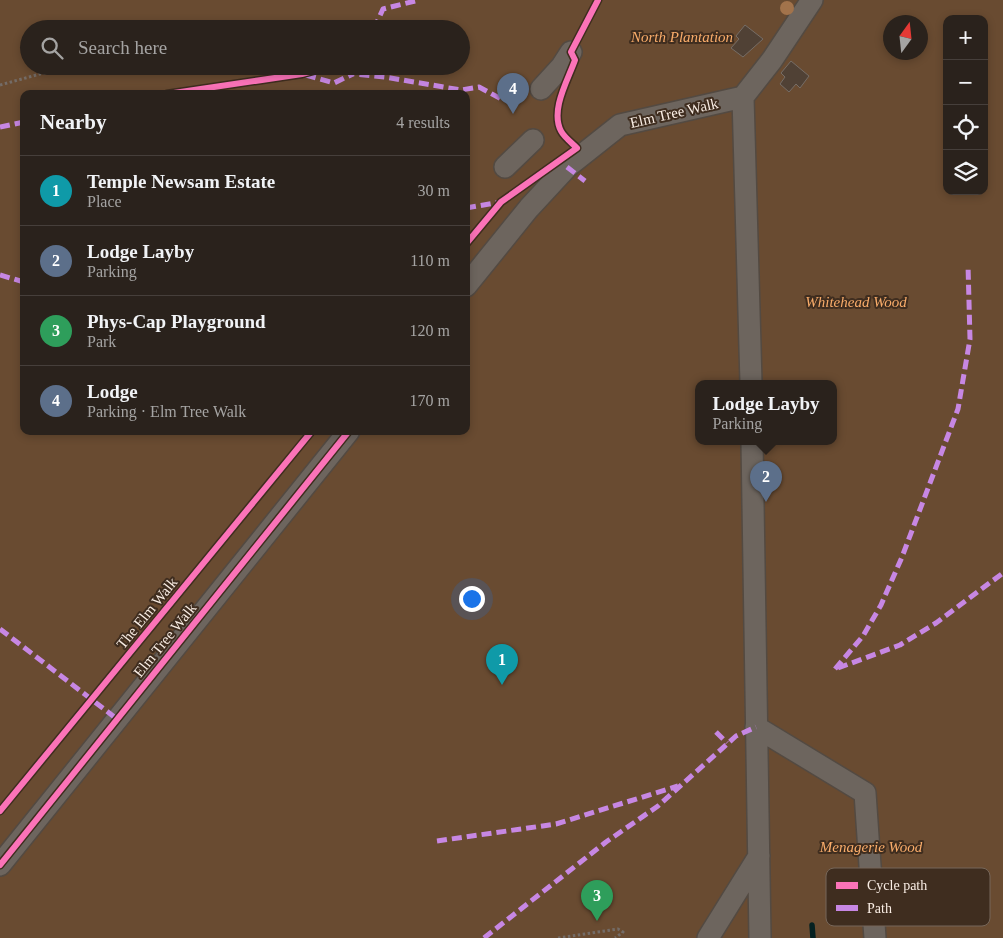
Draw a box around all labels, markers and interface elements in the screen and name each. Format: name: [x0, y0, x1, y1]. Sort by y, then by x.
north arrow: [883, 15, 928, 60]
map controls: [943, 15, 988, 195]
button: +: [943, 15, 988, 60]
search box: [20, 20, 470, 75]
park label: North Plantation: [630, 29, 733, 45]
icon: search: [38, 34, 66, 62]
text: Search here: [78, 37, 167, 58]
button: −: [943, 60, 988, 105]
pin: 4: [497, 73, 529, 114]
street label: Elm Tree Walk: [628, 95, 720, 131]
button: locate: [943, 105, 988, 150]
text: Nearby: [40, 110, 107, 134]
text: 4 results: [396, 114, 450, 131]
button: layers: [943, 150, 988, 195]
text: Temple Newsam Estate: [87, 171, 275, 192]
text: 1: [52, 182, 60, 199]
text: 30 m: [418, 182, 450, 199]
text: Place: [87, 193, 122, 210]
text: Lodge Layby: [87, 241, 194, 262]
text: 2: [52, 252, 60, 269]
text: 110 m: [410, 252, 450, 269]
text: Parking: [87, 263, 137, 280]
park label: Whitehead Wood: [805, 294, 907, 310]
text: Phys-Cap Playground: [87, 311, 266, 332]
text: 3: [52, 322, 60, 339]
text: 120 m: [410, 322, 450, 339]
text: Park: [87, 333, 116, 350]
popup: [695, 380, 837, 445]
text: Lodge: [87, 381, 138, 402]
text: 4: [52, 392, 60, 409]
text: 170 m: [410, 392, 450, 409]
text: Lodge Layby: [712, 393, 820, 414]
text: Parking · Elm Tree Walk: [87, 403, 246, 420]
text: Parking: [712, 415, 762, 432]
pin: 2: [750, 461, 782, 502]
street label: The Elm Walk: [113, 574, 181, 652]
your location: [459, 586, 485, 612]
street label: Elm Tree Walk: [130, 600, 200, 680]
pin: 1: [486, 644, 518, 685]
park label: Menagerie Wood: [819, 839, 923, 855]
legend: [826, 868, 990, 926]
text: Cycle path: [867, 878, 927, 893]
pin: 3: [581, 880, 613, 921]
text: Path: [867, 901, 892, 916]

